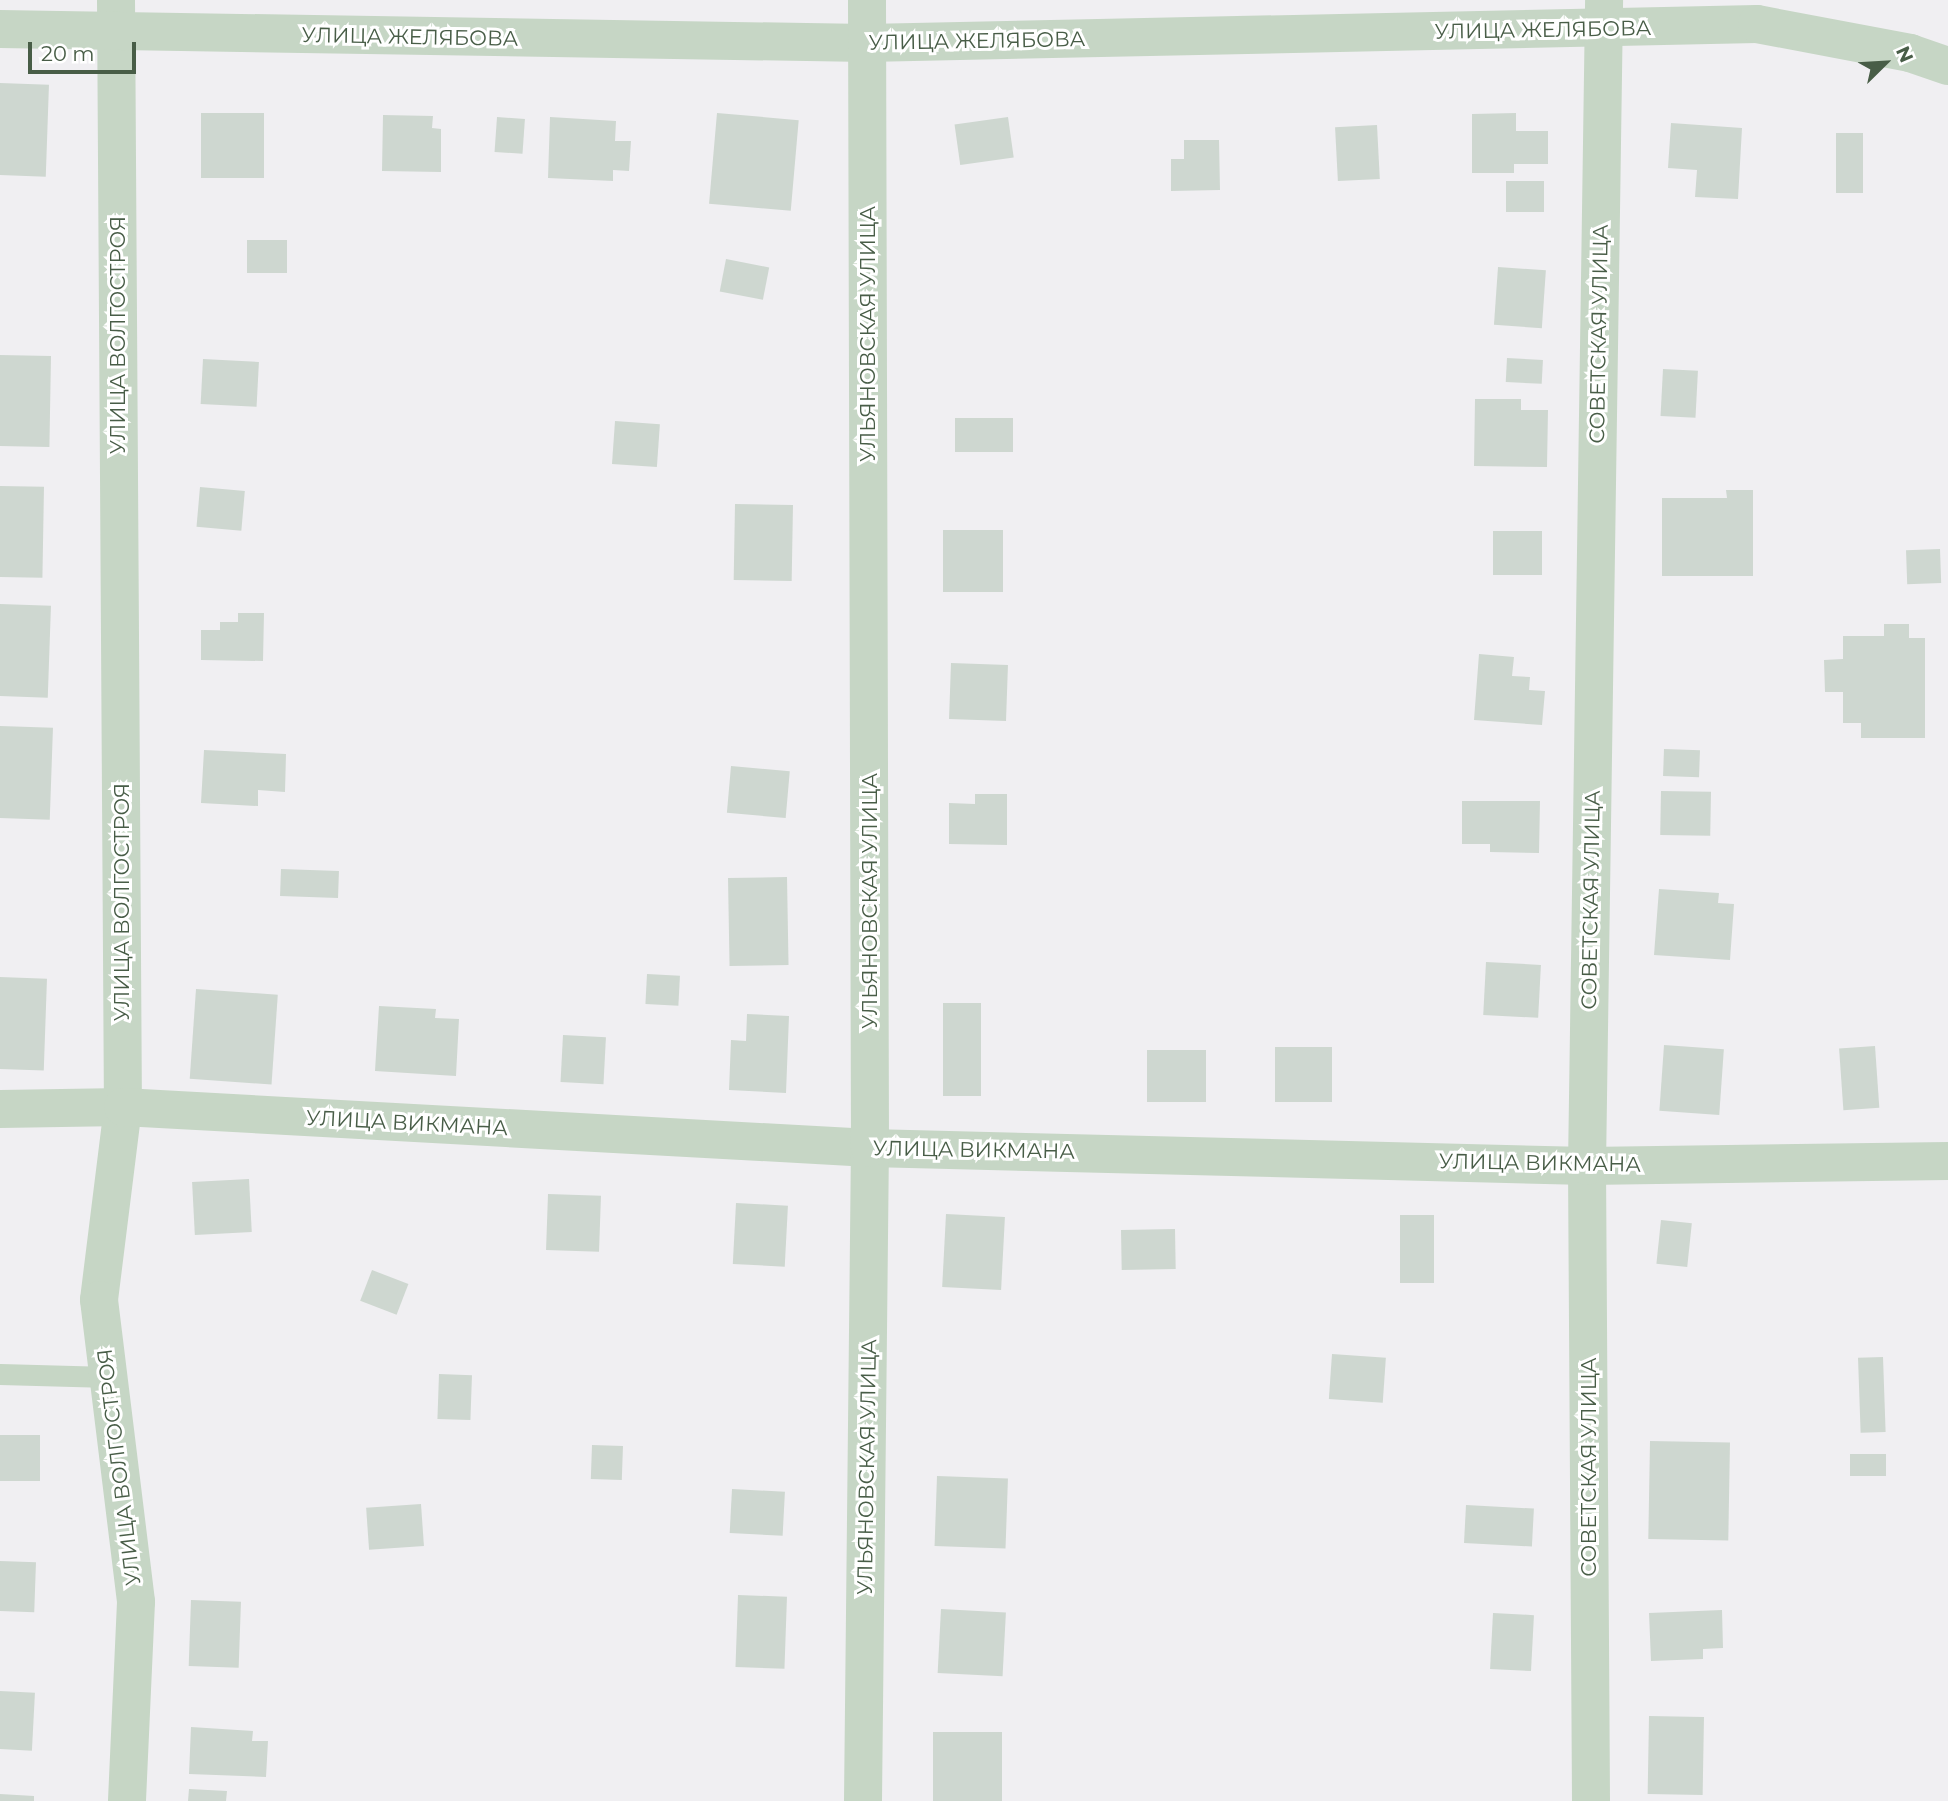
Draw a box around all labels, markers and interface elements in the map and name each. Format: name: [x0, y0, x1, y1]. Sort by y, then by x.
street label: УЛИЦА ЖЕЛЯБОВА: [1435, 16, 1651, 44]
street label: УЛИЦА ЖЕЛЯБОВА: [302, 23, 518, 51]
street label: УЛИЦА ЖЕЛЯБОВА: [869, 27, 1085, 55]
scale bar: [32, 28, 140, 72]
north arrow: [1850, 28, 1920, 98]
text: 20 m: [41, 41, 95, 66]
text: N: [1891, 43, 1918, 66]
street label: УЛЬЯНОВСКАЯ УЛИЦА: [855, 206, 881, 462]
street label: УЛИЦА ВОЛГОСТРОЯ: [105, 216, 131, 454]
street label: СОВЕТСКАЯ УЛИЦА: [1584, 224, 1614, 444]
street label: УЛЬЯНОВСКАЯ УЛИЦА: [857, 773, 883, 1029]
street label: УЛИЦА ВОЛГОСТРОЯ: [109, 783, 135, 1021]
street label: СОВЕТСКАЯ УЛИЦА: [1576, 790, 1606, 1010]
street label: УЛИЦА ВИКМАНА: [305, 1105, 509, 1141]
street label: УЛИЦА ВИКМАНА: [873, 1136, 1075, 1164]
street label: УЛИЦА ВИКМАНА: [1439, 1149, 1641, 1177]
street label: УЛЬЯНОВСКАЯ УЛИЦА: [852, 1339, 882, 1595]
street label: УЛИЦА ВОЛГОСТРОЯ: [92, 1347, 146, 1587]
street label: СОВЕТСКАЯ УЛИЦА: [1576, 1357, 1602, 1577]

